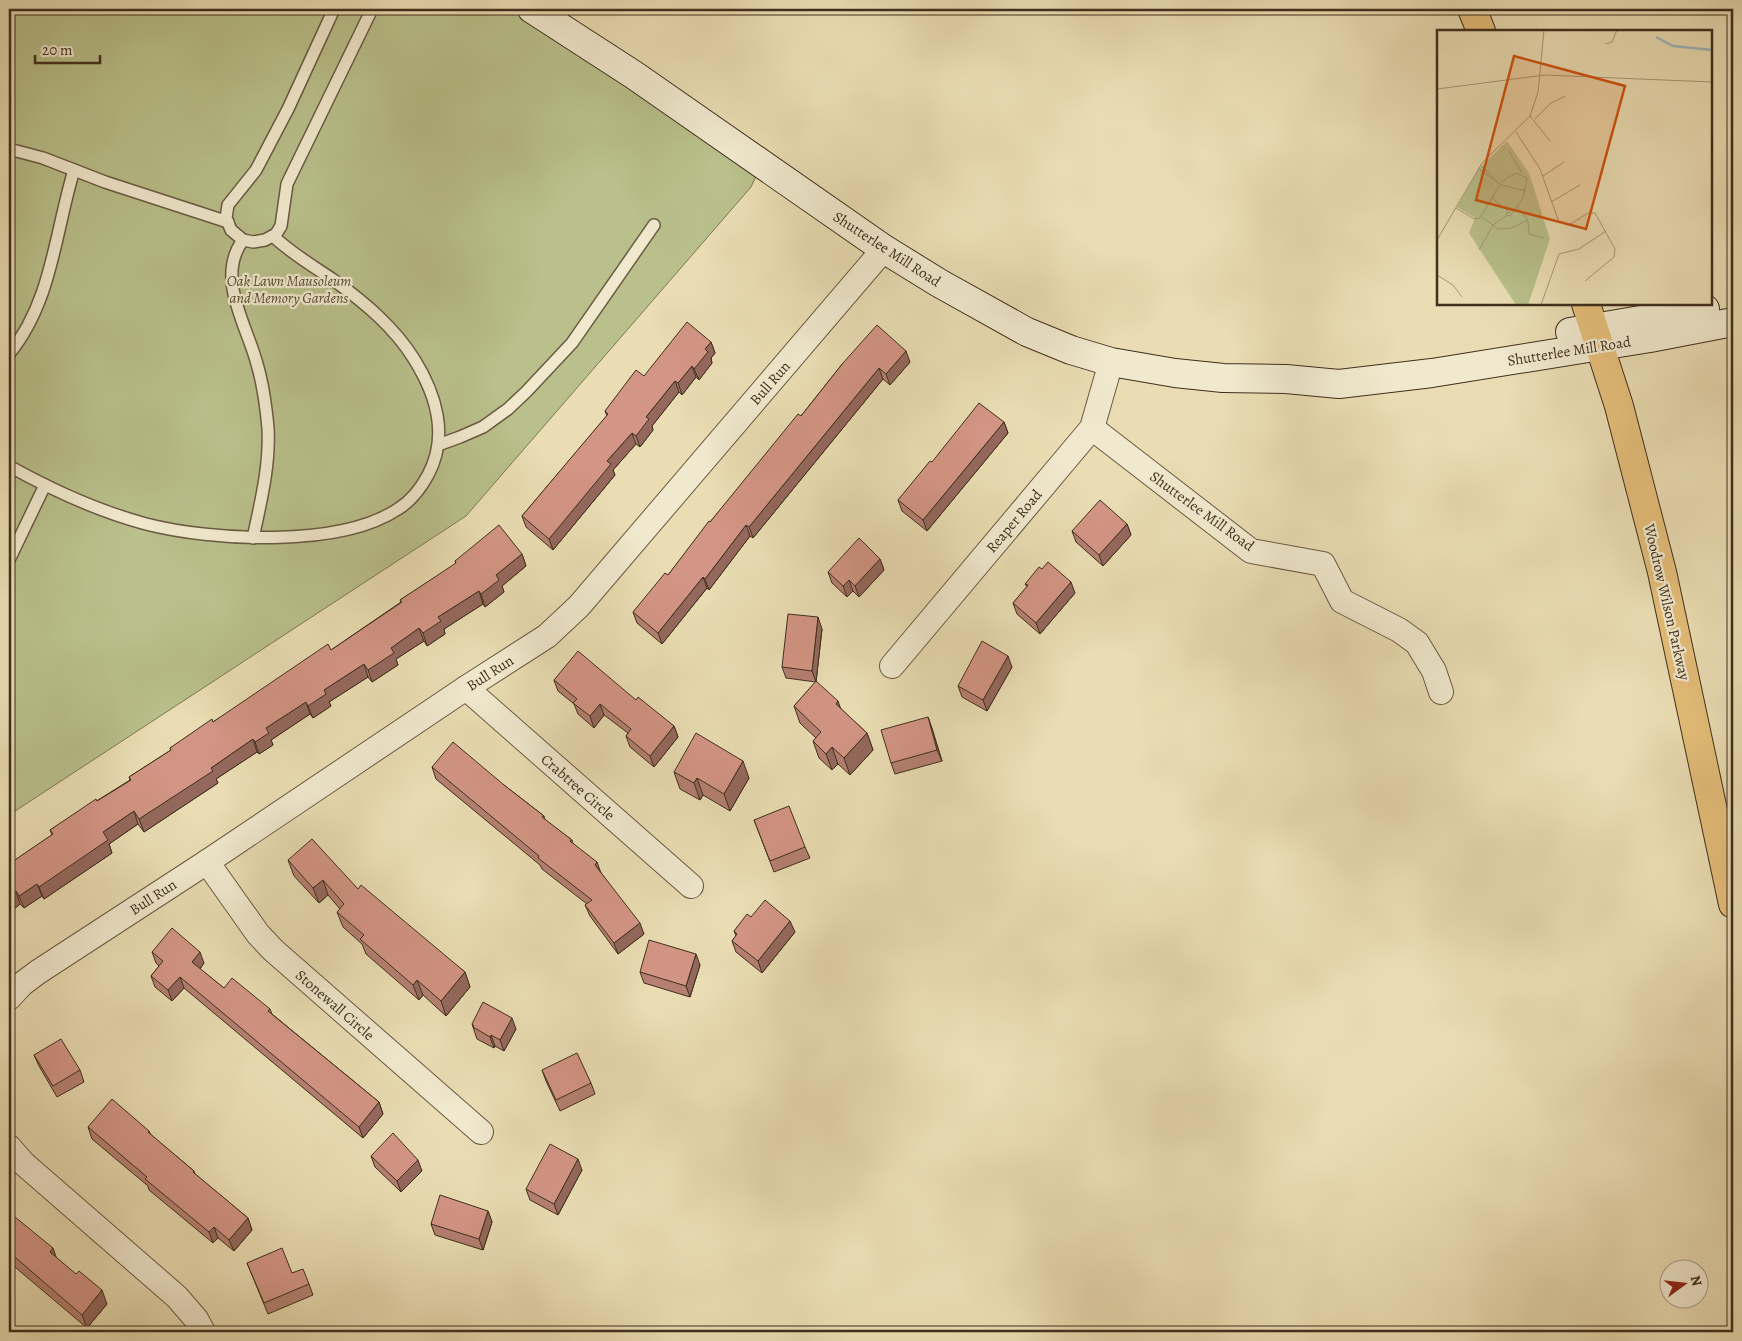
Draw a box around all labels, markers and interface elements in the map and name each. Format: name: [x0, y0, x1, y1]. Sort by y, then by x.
inset map: [1437, 30, 1712, 305]
scale bar: [35, 32, 100, 64]
text: 20 m: [42, 40, 73, 60]
street label: Shutterlee Mill Road: [829, 207, 946, 292]
park label: Oak Lawn Mausoleum and Memory Gardens: [227, 271, 351, 308]
street label: Shutterlee Mill Road: [1506, 331, 1633, 371]
street label: Bull Run: [745, 357, 795, 409]
street label: Shutterlee Mill Road: [1146, 466, 1259, 556]
street label: Reaper Road: [982, 484, 1047, 557]
street label: Woodrow Wilson Parkway: [1639, 521, 1695, 683]
street label: Bull Run: [463, 650, 517, 696]
street label: Crabtree Circle: [537, 749, 619, 825]
street label: Bull Run: [126, 874, 180, 920]
street label: Stonewall Circle: [291, 965, 379, 1045]
north arrow: [1660, 1258, 1710, 1308]
text: N: [1686, 1273, 1707, 1288]

